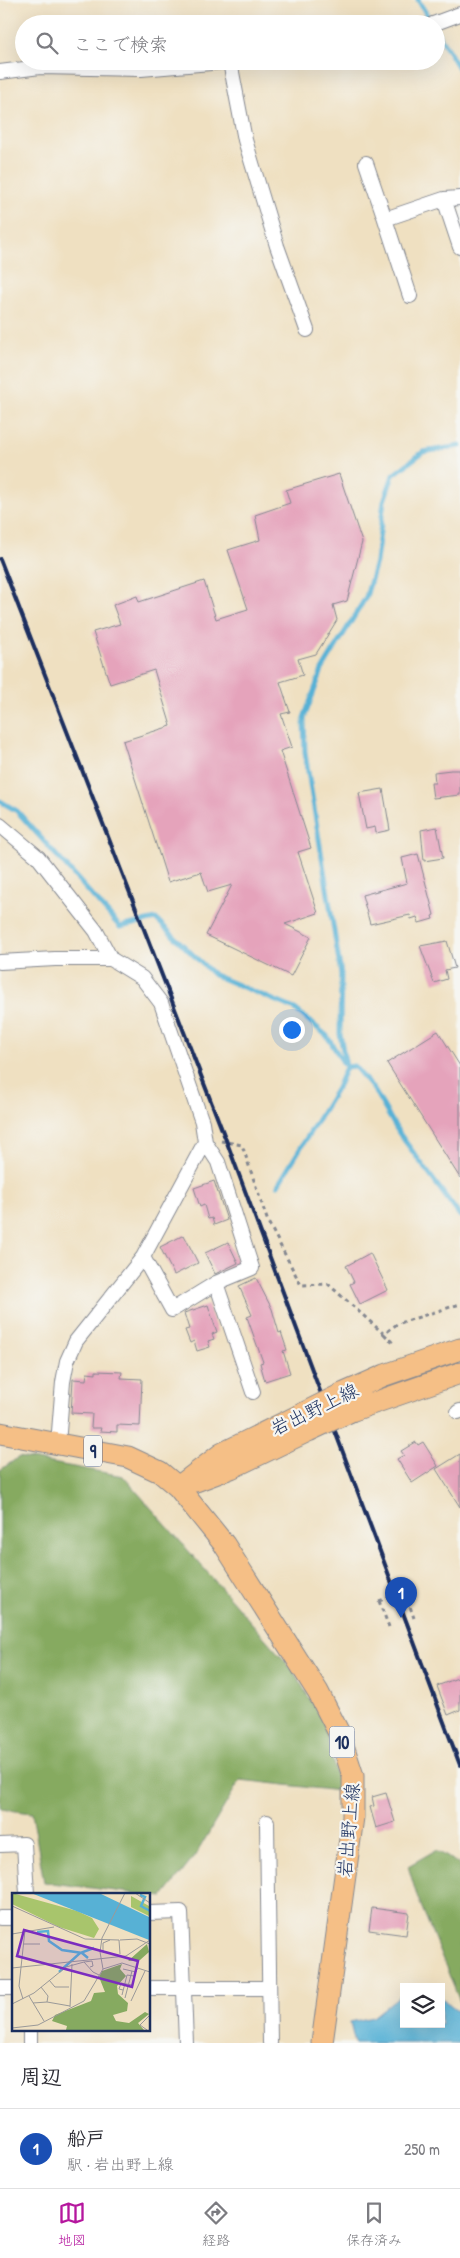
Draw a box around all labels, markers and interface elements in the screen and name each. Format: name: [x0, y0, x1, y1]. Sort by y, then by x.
search box: [15, 15, 445, 70]
icon: search: [33, 29, 61, 57]
text: ここで検索: [73, 31, 168, 57]
your location: [279, 1017, 305, 1043]
street label: 岩出野上線: [266, 1376, 362, 1442]
road number: 9: [84, 1435, 102, 1466]
pin: 1: [385, 1577, 417, 1618]
road number: 10: [330, 1726, 354, 1758]
street label: 岩出野上線: [331, 1782, 365, 1878]
inset map: [12, 1893, 150, 2030]
map controls: [400, 1983, 445, 2028]
button: layers: [400, 1983, 445, 2028]
text: 周辺: [20, 2062, 62, 2091]
text: 船戸: [67, 2125, 105, 2151]
text: 1: [33, 2138, 39, 2160]
text: 250 m: [404, 2138, 440, 2160]
text: 駅 · 岩出野上線: [67, 2153, 174, 2175]
tab: 地図: [58, 2199, 86, 2249]
tab: 経路: [202, 2199, 230, 2249]
tab: 保存済み: [346, 2199, 402, 2249]

